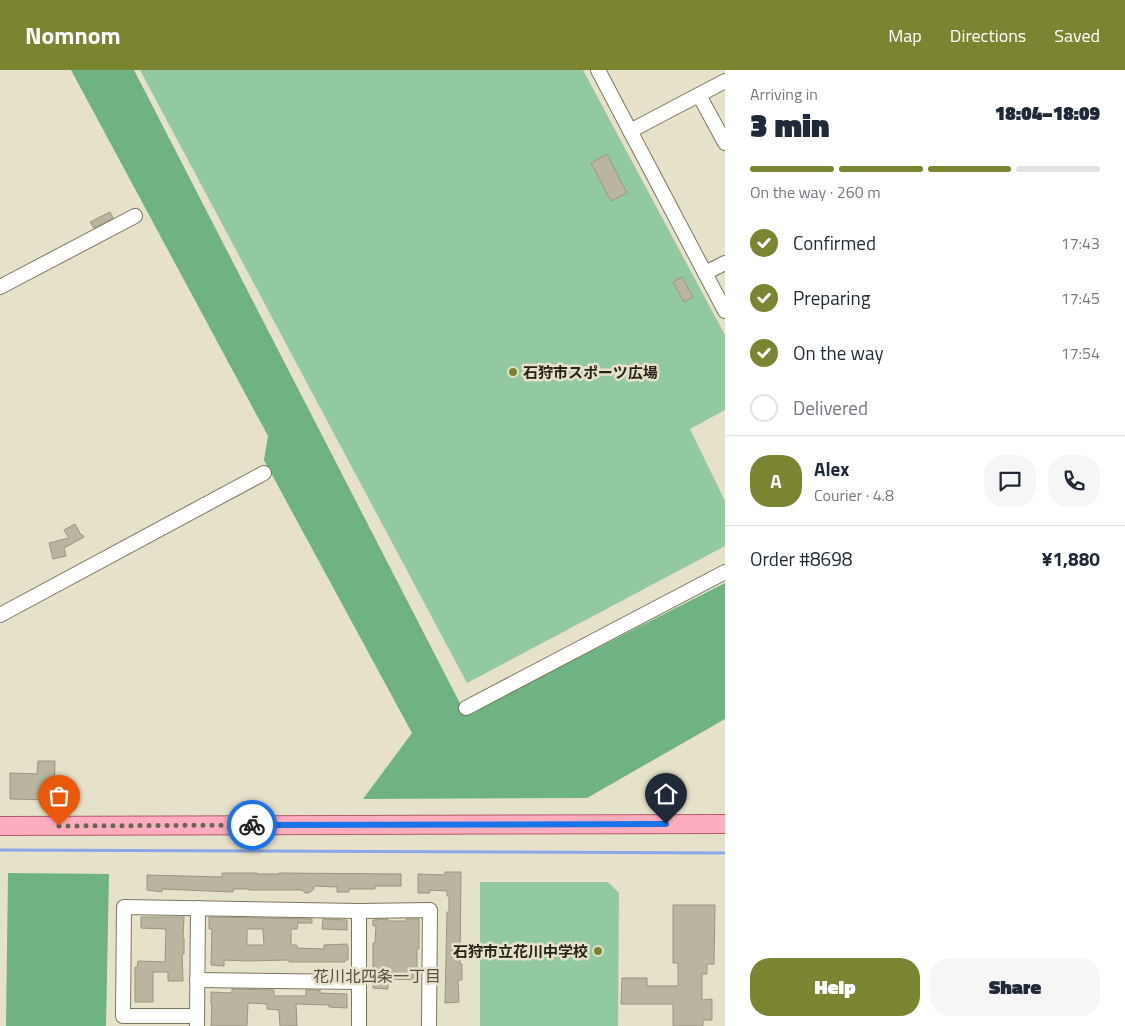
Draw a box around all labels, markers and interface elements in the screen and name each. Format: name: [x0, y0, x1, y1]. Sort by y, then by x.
text: Nomnom: [25, 17, 121, 53]
text: Map: [888, 22, 922, 49]
text: Directions: [950, 22, 1026, 49]
text: Saved: [1054, 22, 1100, 49]
text: Arriving in: [750, 82, 818, 106]
text: 18:04–18:09: [995, 98, 1100, 127]
text: 3 min: [750, 101, 830, 149]
text: On the way · 260 m: [750, 180, 881, 204]
text: Confirmed: [793, 228, 876, 257]
icon: check: [750, 229, 778, 257]
text: 17:43: [1061, 231, 1100, 255]
text: Preparing: [793, 283, 870, 312]
icon: check: [750, 284, 778, 312]
text: 17:45: [1061, 286, 1100, 310]
text: On the way: [793, 338, 884, 367]
icon: check: [750, 339, 778, 367]
text: 17:54: [1061, 341, 1100, 365]
place label: 石狩市スポーツ広場: [523, 361, 658, 384]
marker: 石狩市スポーツ広場: [507, 366, 519, 378]
text: Delivered: [793, 393, 868, 422]
text: Alex: [814, 454, 849, 483]
button: chat: [984, 455, 1036, 507]
button: phone: [1048, 455, 1100, 507]
text: A: [770, 466, 782, 495]
text: Courier · 4.8: [814, 483, 894, 507]
text: Order #8698: [750, 544, 852, 573]
text: ¥1,880: [1042, 544, 1100, 573]
pin: [645, 773, 687, 824]
pin: [38, 775, 80, 826]
icon: home: [652, 780, 680, 808]
icon: bag: [45, 782, 73, 810]
courier: [227, 800, 277, 850]
icon: bike: [238, 811, 266, 839]
place label: 石狩市立花川中学校: [453, 940, 588, 963]
marker: 石狩市立花川中学校: [592, 945, 604, 957]
button: Help: [750, 958, 920, 1016]
button: Share: [930, 958, 1100, 1016]
district label: 花川北四条一丁目: [313, 964, 441, 988]

